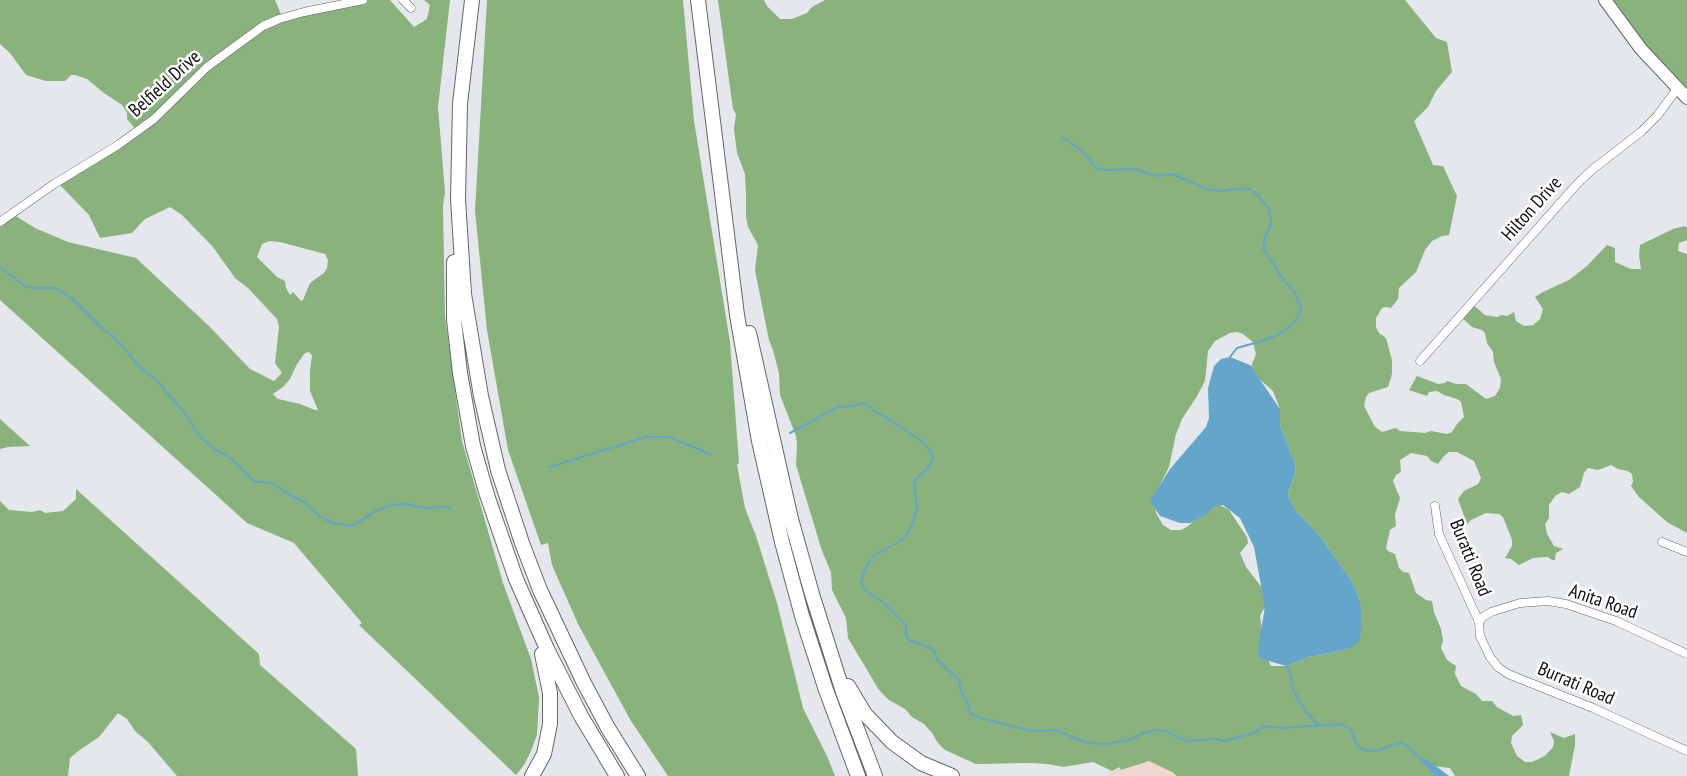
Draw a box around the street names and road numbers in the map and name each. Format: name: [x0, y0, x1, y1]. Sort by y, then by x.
street label: Belfield Drive: [124, 46, 206, 122]
street label: Hilton Drive: [1497, 172, 1567, 246]
street label: Buratti Road: [1444, 516, 1496, 600]
street label: Anita Road: [1566, 580, 1640, 624]
street label: Burrati Road: [1534, 658, 1618, 710]

